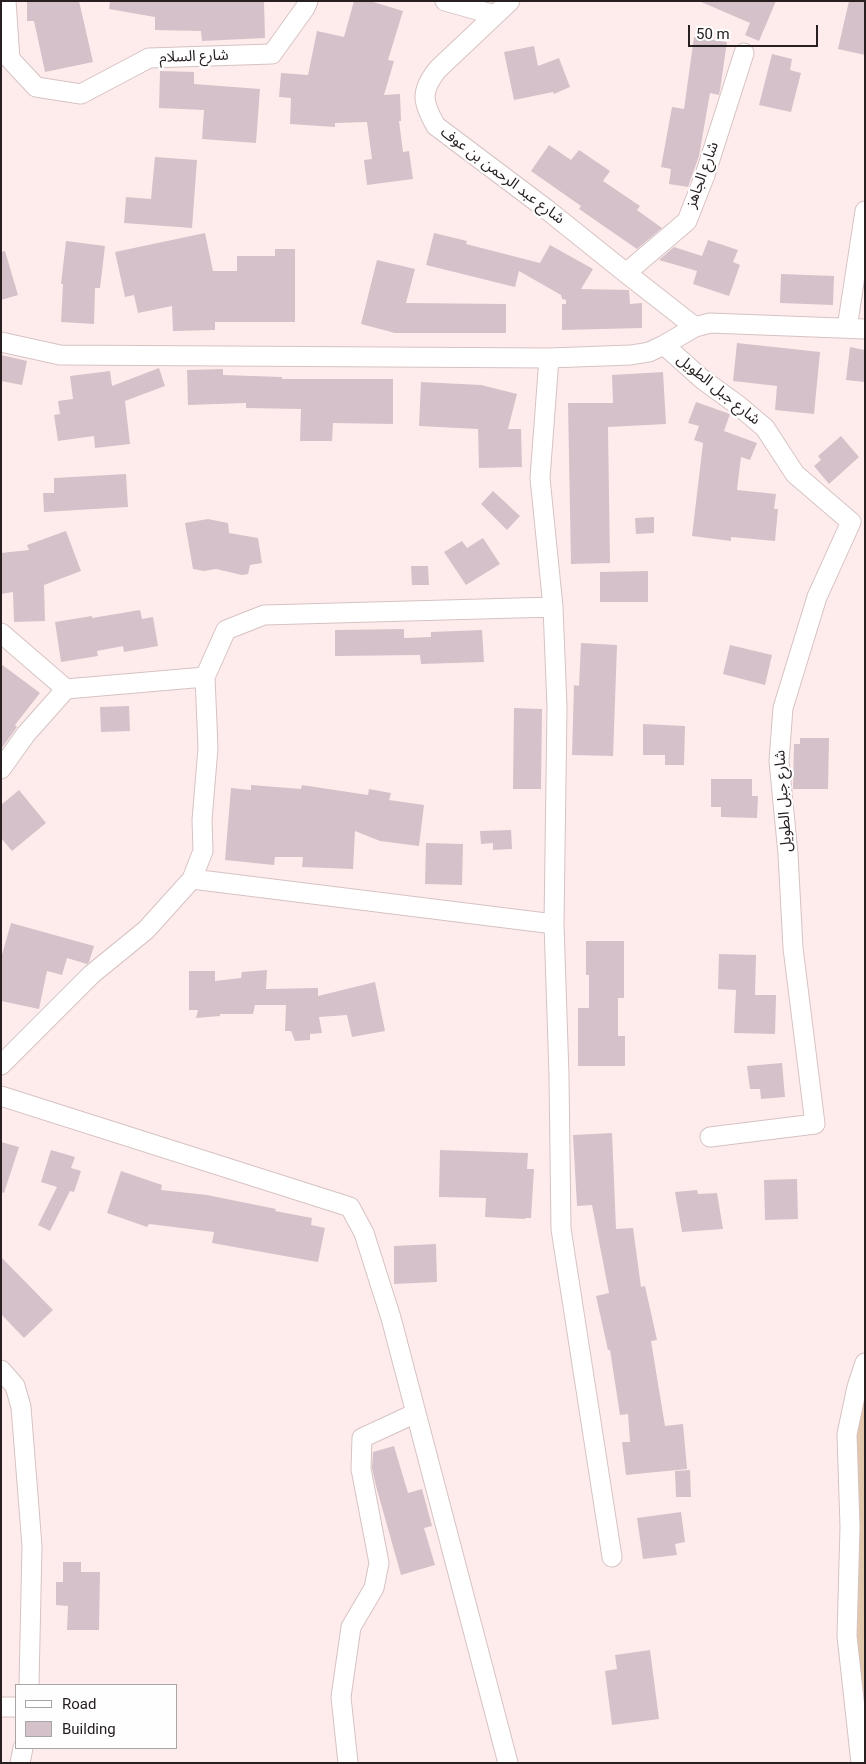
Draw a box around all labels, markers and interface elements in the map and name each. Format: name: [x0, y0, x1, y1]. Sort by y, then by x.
scale bar: [691, 15, 821, 47]
text: 50 m: [696, 25, 730, 43]
street label: شارع السلام: [159, 47, 229, 67]
street label: شارع عبد الرحمن بن عوف: [437, 124, 567, 228]
street label: شارع الجاهز: [683, 140, 723, 210]
street label: شارع جبل الطويل: [673, 351, 763, 429]
street label: شارع جبل الطويل: [771, 749, 797, 853]
legend: [15, 1684, 178, 1749]
text: Road: [62, 1695, 96, 1713]
text: Building: [62, 1720, 116, 1738]

